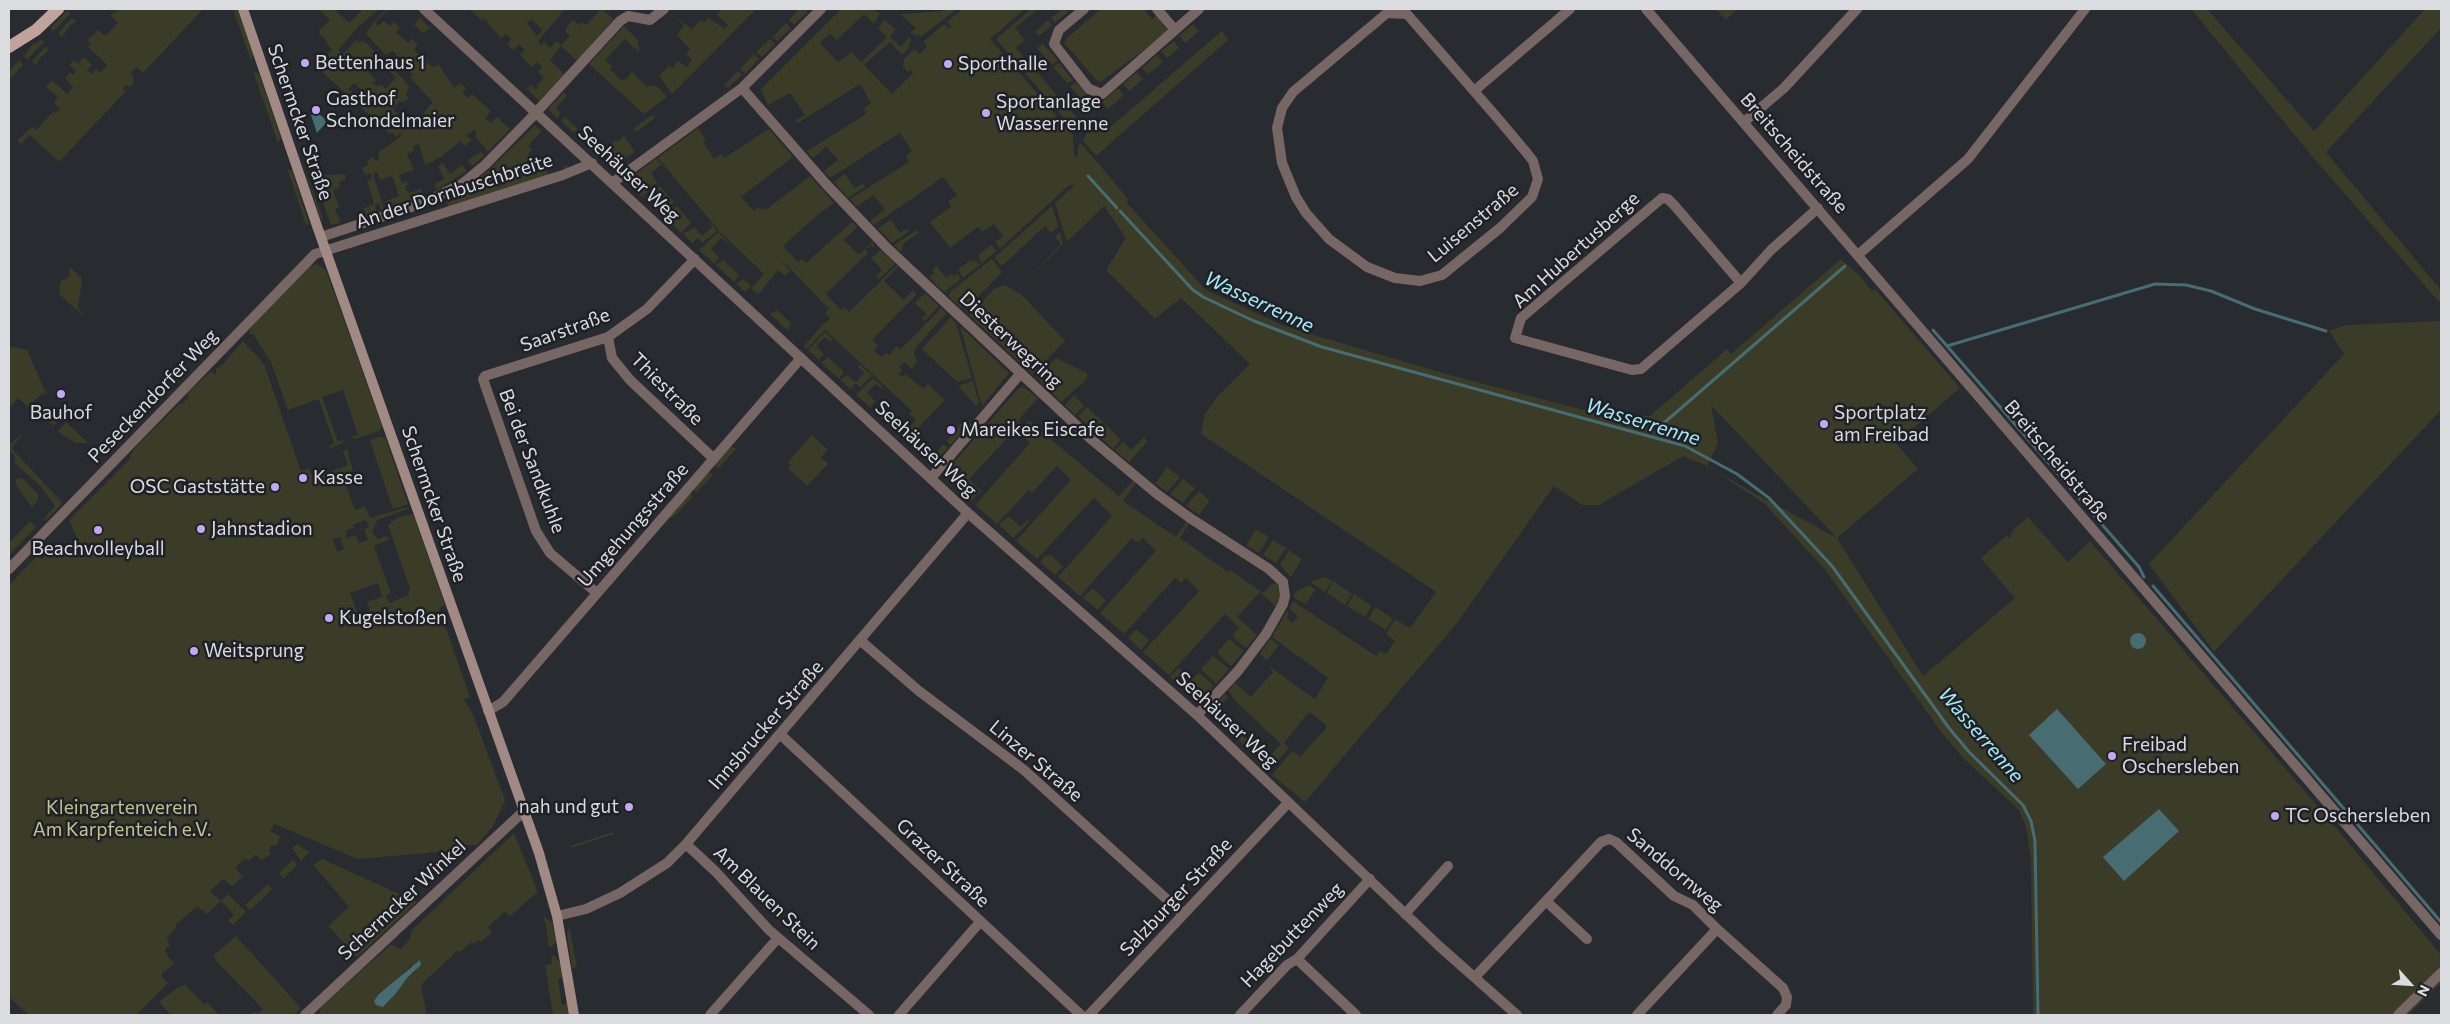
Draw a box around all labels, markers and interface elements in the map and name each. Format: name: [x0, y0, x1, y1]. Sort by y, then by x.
street label: Schermcker Straße: [263, 41, 337, 203]
place label: Bettenhaus 1: [315, 52, 425, 74]
place label: Sporthalle: [958, 53, 1048, 75]
marker: Bettenhaus 1: [299, 57, 311, 69]
marker: Sporthalle: [942, 58, 954, 70]
place label: Gasthof Schondelmaier: [326, 88, 454, 132]
street label: Breitscheidstraße: [1735, 88, 1853, 218]
place label: Sportanlage Wasserrenne: [996, 91, 1108, 135]
marker: Gasthof Schondelmaier: [310, 104, 322, 116]
marker: Sportanlage Wasserrenne: [980, 107, 992, 119]
street label: Seehäuser Weg: [573, 121, 685, 227]
street label: An der Dornbuschbreite: [353, 148, 555, 234]
street label: Luisenstraße: [1423, 179, 1523, 267]
street label: Am Hubertusberge: [1508, 187, 1644, 313]
water label: Wasserrenne: [1200, 266, 1318, 338]
street label: Diesterwegring: [955, 287, 1067, 393]
street label: Saarstraße: [517, 303, 613, 357]
street label: Peseckendorfer Weg: [83, 324, 223, 468]
street label: Thiestraße: [626, 348, 708, 430]
street label: Bei der Sandkuhle: [494, 386, 570, 536]
marker: Bauhof: [55, 388, 67, 400]
water label: Wasserrenne: [1583, 393, 1703, 451]
street label: Breitscheidstraße: [1999, 395, 2115, 527]
street label: Seehäuser Weg: [870, 396, 982, 502]
place label: Bauhof: [30, 402, 92, 424]
place label: Sportplatz am Freibad: [1834, 402, 1929, 446]
marker: Sportplatz am Freibad: [1818, 418, 1830, 430]
place label: Mareikes Eiscafe: [961, 419, 1104, 441]
street label: Schermcker Straße: [397, 423, 471, 585]
marker: Mareikes Eiscafe: [945, 424, 957, 436]
street label: Umgehungsstraße: [573, 458, 693, 592]
place label: Kasse: [313, 467, 363, 489]
marker: Kasse: [297, 472, 309, 484]
place label: OSC Gaststätte: [130, 476, 265, 498]
marker: OSC Gaststätte: [269, 481, 281, 493]
place label: Jahnstadion: [211, 518, 313, 540]
marker: Jahnstadion: [195, 523, 207, 535]
marker: Beachvolleyball: [92, 524, 104, 536]
place label: Beachvolleyball: [31, 538, 165, 560]
place label: Kugelstoßen: [339, 607, 447, 629]
marker: Kugelstoßen: [323, 612, 335, 624]
place label: Weitsprung: [204, 640, 304, 662]
marker: Weitsprung: [188, 645, 200, 657]
street label: Innsbrucker Straße: [704, 656, 828, 794]
street label: Seehäuser Weg: [1171, 667, 1283, 773]
water label: Wasserrenne: [1933, 683, 2029, 787]
street label: Linzer Straße: [985, 715, 1087, 807]
place label: Freibad Oschersleben: [2122, 734, 2239, 778]
marker: Freibad Oschersleben: [2106, 750, 2118, 762]
place label: nah und gut: [519, 796, 619, 818]
park label: Kleingartenverein Am Karpfenteich e.V.: [33, 797, 211, 841]
marker: nah und gut: [623, 801, 635, 813]
place label: TC Oschersleben: [2285, 805, 2431, 827]
marker: TC Oschersleben: [2269, 810, 2281, 822]
street label: Grazer Straße: [892, 814, 994, 912]
street label: Sanddornweg: [1622, 823, 1728, 917]
street label: Salzburger Straße: [1115, 833, 1237, 961]
street label: Schermcker Winkel: [334, 835, 470, 965]
street label: Am Blauen Stein: [709, 841, 825, 955]
street label: Hagebuttenweg: [1236, 878, 1348, 992]
north arrow: [2385, 959, 2435, 1009]
text: N: [2414, 982, 2434, 999]

